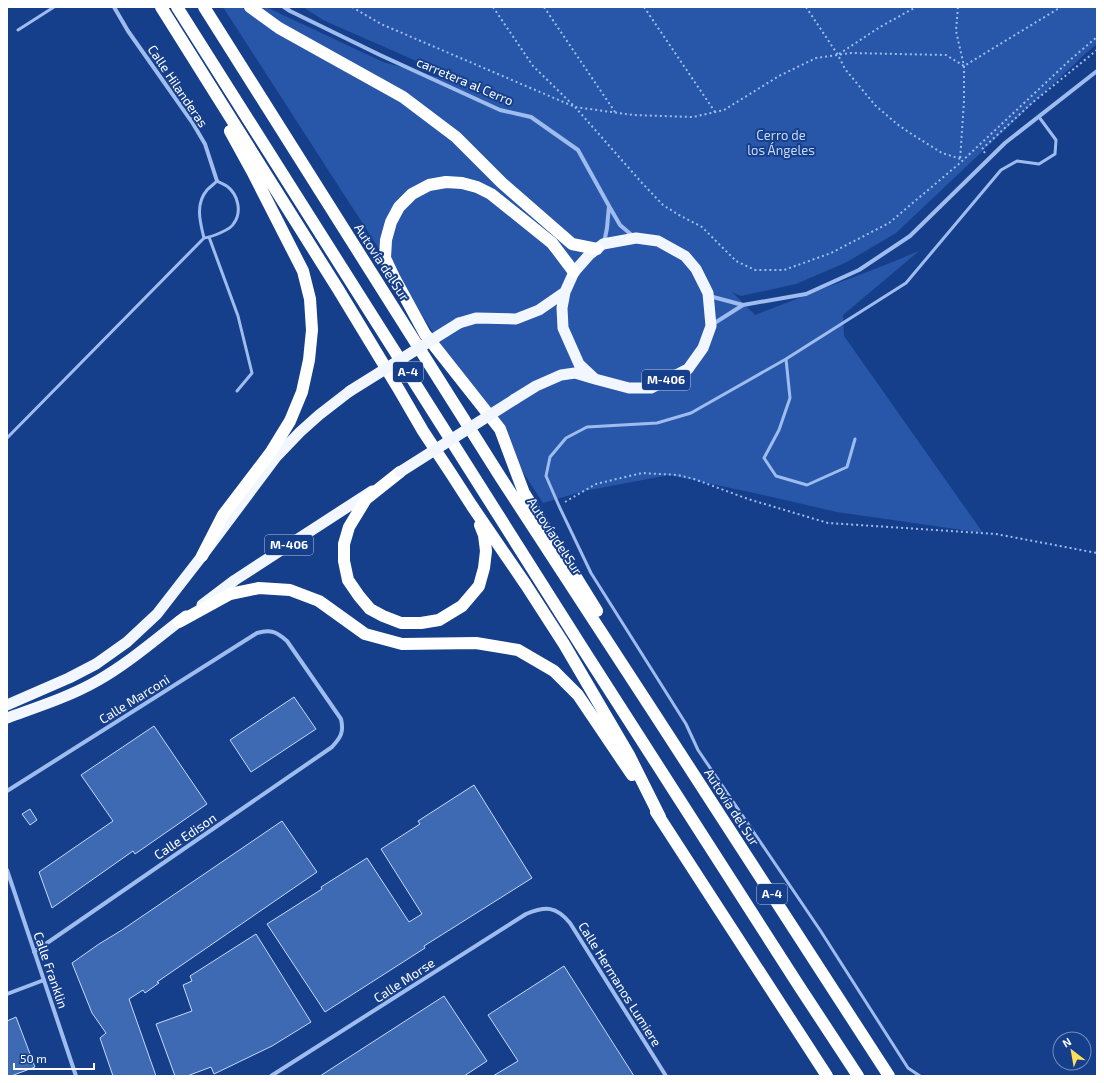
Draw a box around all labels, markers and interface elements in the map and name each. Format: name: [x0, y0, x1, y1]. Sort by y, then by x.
street label: Calle Hilanderas: [145, 42, 211, 130]
street label: carretera al Cerro: [414, 53, 516, 109]
park label: Cerro de los Ángeles: [747, 127, 815, 158]
street label: Autovía del Sur: [351, 220, 413, 304]
road number: A-4: [393, 362, 423, 382]
road number: M-406: [642, 370, 690, 390]
street label: Autovía del Sur: [524, 494, 586, 578]
road number: M-406: [265, 535, 313, 555]
street label: Calle Marconi: [96, 671, 172, 727]
street label: Autovía del Sur: [701, 765, 763, 849]
street label: Calle Edison: [151, 809, 219, 863]
road number: A-4: [757, 884, 787, 904]
street label: Calle Hermanos Lumiere: [575, 919, 665, 1049]
street label: Calle Franklin: [30, 930, 72, 1010]
street label: Calle Morse: [370, 954, 438, 1006]
north arrow: [1052, 1031, 1092, 1071]
text: N: [1060, 1034, 1073, 1050]
scale bar: [14, 1045, 94, 1071]
text: 50 m: [20, 1051, 47, 1065]

